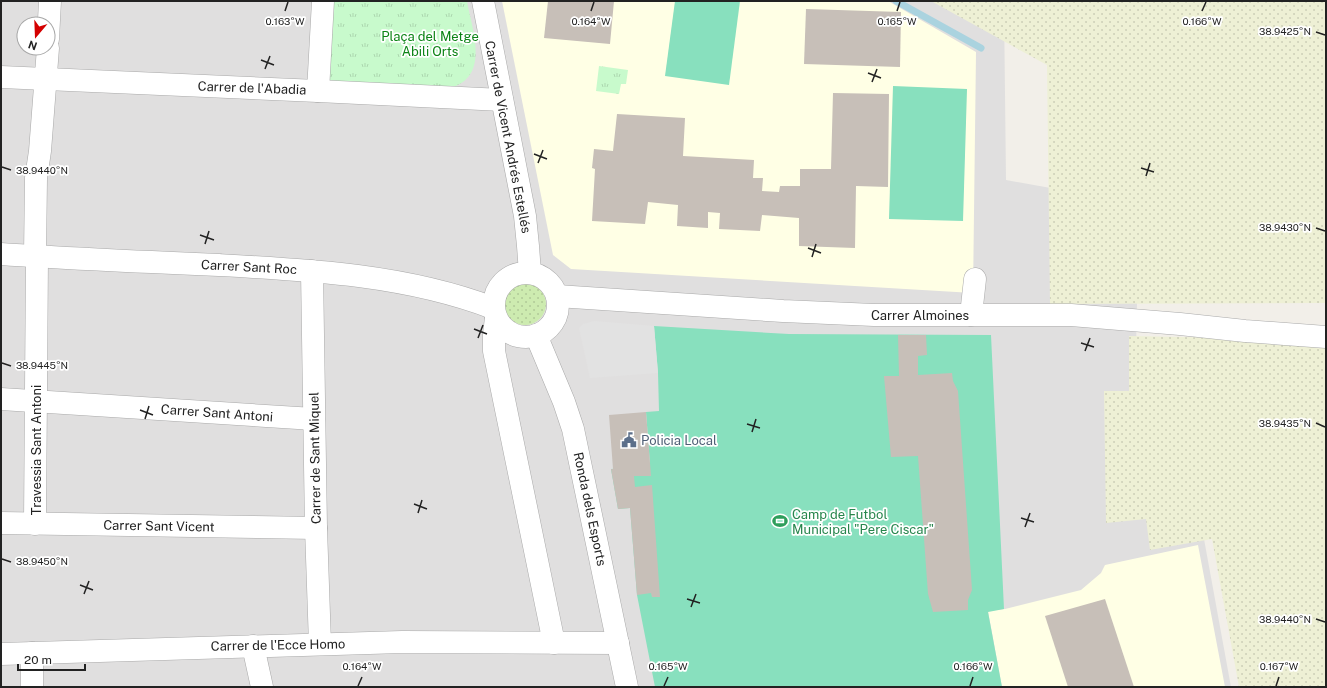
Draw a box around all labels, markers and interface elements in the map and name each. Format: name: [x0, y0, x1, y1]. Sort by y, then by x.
text: 0.163°W: [265, 15, 305, 27]
text: 0.164°W: [571, 15, 611, 27]
text: 0.165°W: [877, 15, 917, 27]
text: 0.166°W: [1183, 15, 1222, 27]
north arrow: [16, 16, 56, 56]
text: 38.9425°N: [1259, 25, 1311, 37]
park label: Plaça del Metge Abili Orts: [381, 29, 479, 59]
text: N: [27, 38, 39, 53]
street label: Carrer de Vicent Andrés Estellés: [482, 40, 534, 234]
street label: Carrer de l'Abadia: [197, 79, 307, 97]
text: 38.9440°N: [16, 164, 68, 176]
text: 38.9430°N: [1259, 221, 1311, 233]
street label: Carrer Sant Roc: [201, 257, 297, 277]
street label: Carrer Almoines: [871, 308, 969, 323]
text: 38.9445°N: [16, 359, 68, 371]
street label: Travessia Sant Antoni: [29, 385, 44, 515]
street label: Carrer de Sant Miquel: [306, 392, 324, 524]
street label: Carrer Sant Antoni: [160, 402, 274, 424]
text: 38.9435°N: [1259, 417, 1311, 429]
public building icon: Policia Local: [620, 431, 638, 449]
place label: Policia Local: [641, 433, 717, 448]
street label: Ronda dels Esports: [571, 451, 609, 567]
place label: Camp de Futbol Municipal "Pere Ciscar": [792, 507, 934, 537]
sports icon: Camp de Futbol Municipal "Pere Ciscar": [771, 512, 789, 530]
street label: Carrer Sant Vicent: [103, 518, 215, 534]
text: 38.9450°N: [16, 555, 68, 567]
text: 38.9440°N: [1259, 613, 1311, 625]
street label: Carrer de l'Ecce Homo: [211, 636, 345, 654]
scale bar: [18, 646, 85, 672]
text: 20 m: [24, 653, 52, 667]
text: 0.164°W: [342, 660, 382, 672]
text: 0.165°W: [648, 660, 688, 672]
text: 0.166°W: [954, 660, 993, 672]
text: 0.167°W: [1260, 660, 1299, 672]

